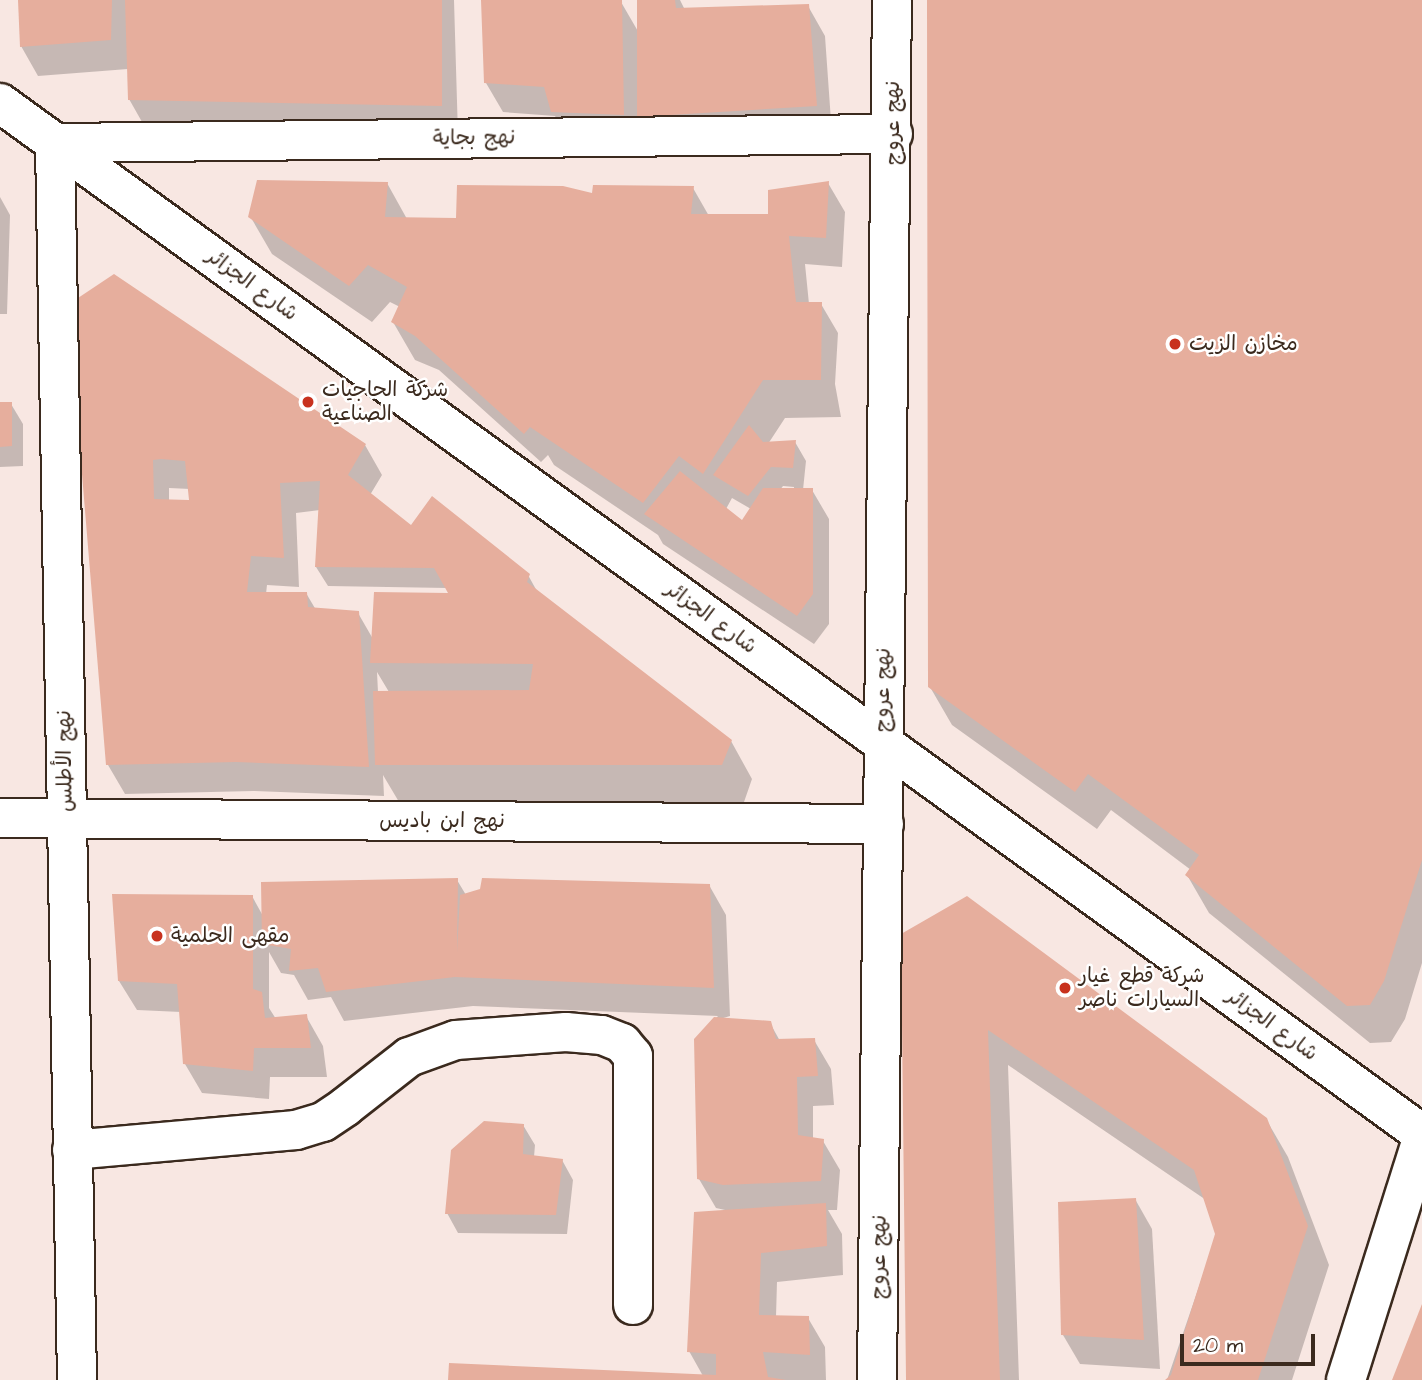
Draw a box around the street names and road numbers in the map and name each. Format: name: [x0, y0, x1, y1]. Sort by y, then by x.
street label: نهج عروج: [880, 81, 906, 165]
street label: نهج بجاية: [433, 125, 515, 151]
street label: شارع الجزائر: [202, 244, 302, 326]
street label: شارع الجزائر: [661, 577, 761, 659]
street label: نهج عروج: [870, 648, 896, 732]
street label: نهج الأطلس: [52, 710, 78, 812]
street label: نهج ابن باديس: [379, 808, 505, 834]
street label: شارع الجزائر: [1222, 984, 1322, 1066]
street label: نهج عروج: [866, 1215, 892, 1299]

